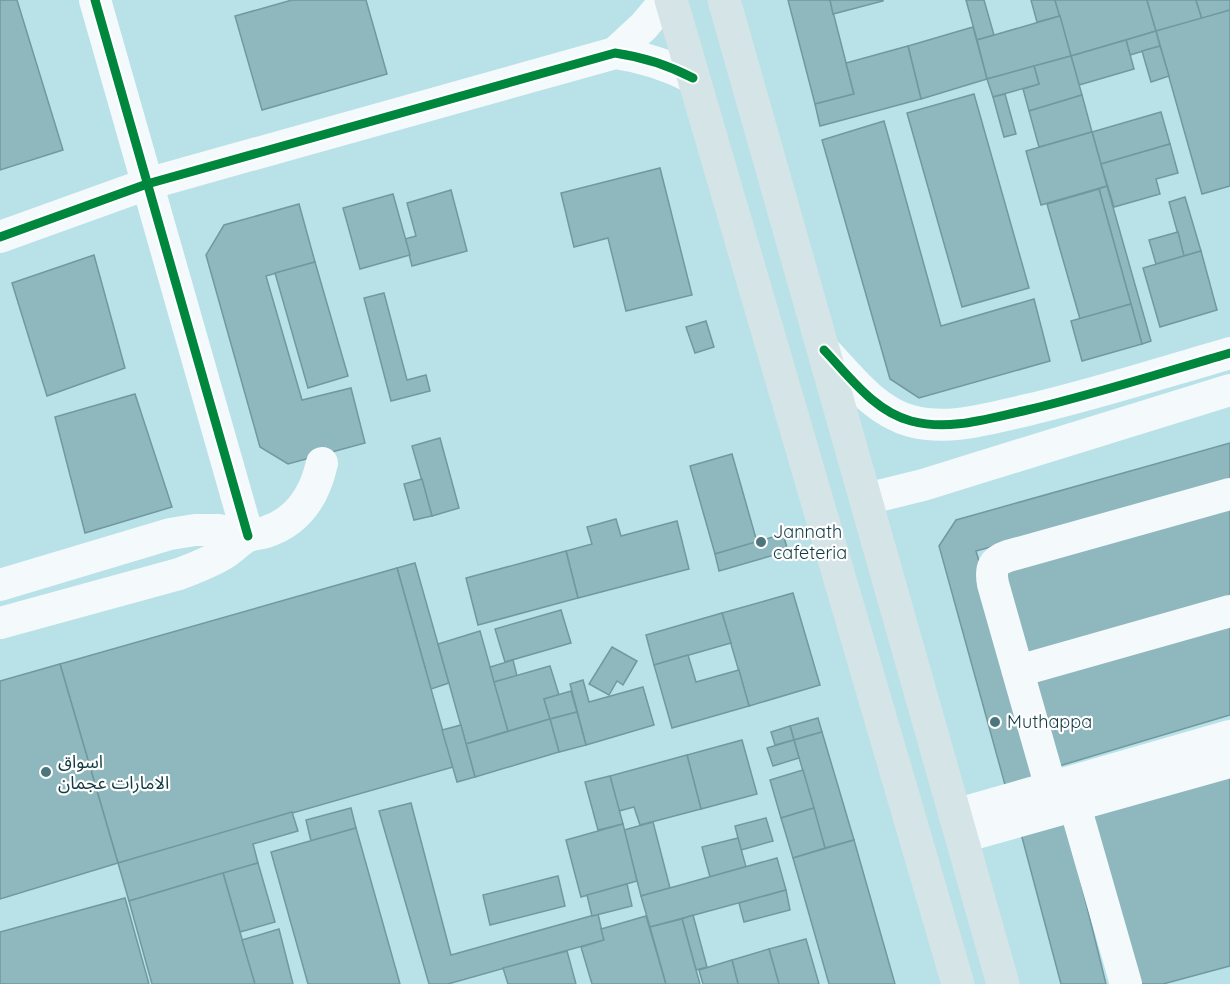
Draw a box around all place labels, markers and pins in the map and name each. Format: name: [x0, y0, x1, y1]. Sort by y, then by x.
place label: Jannath cafeteria: [773, 520, 847, 564]
marker: Jannath cafeteria: [754, 535, 768, 549]
place label: Muthappa: [1007, 710, 1092, 733]
marker: Muthappa: [988, 715, 1002, 729]
place label: اسواق الامارات عجمان: [58, 750, 169, 794]
marker: اسواق الامارات عجمان: [39, 765, 53, 779]

